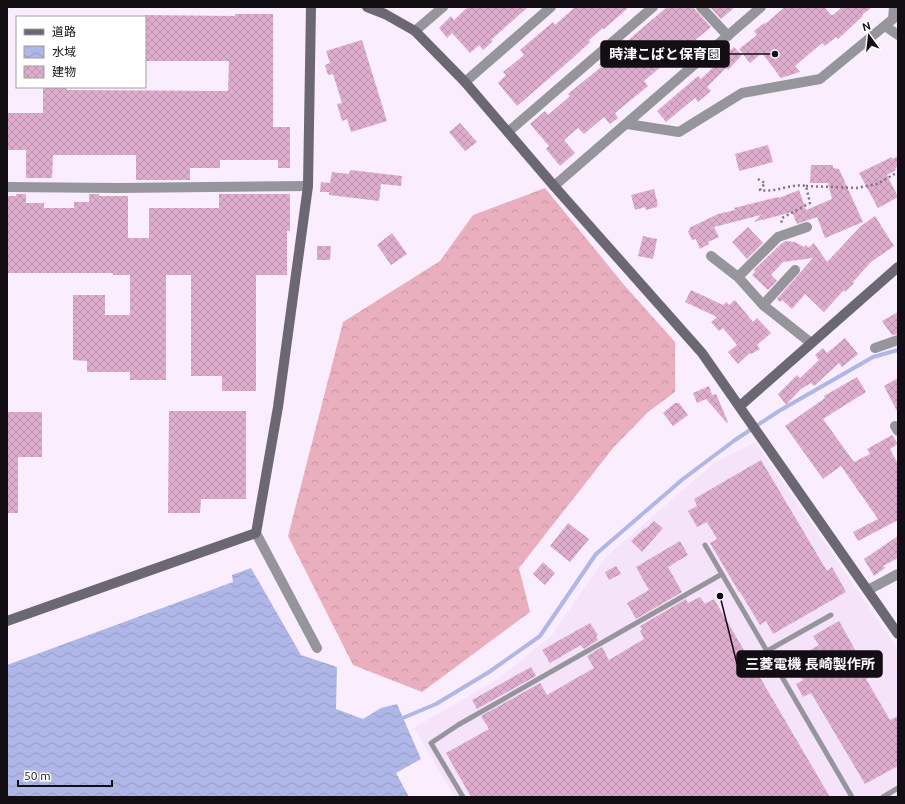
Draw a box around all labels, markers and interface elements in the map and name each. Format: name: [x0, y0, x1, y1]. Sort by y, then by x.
legend: [16, 16, 146, 88]
north arrow: [849, 16, 889, 56]
text: N: [861, 19, 872, 33]
text: 道路: [52, 25, 76, 38]
callout: 時津こばと保育園: [601, 41, 729, 67]
text: 水域: [52, 45, 76, 58]
text: 時津こばと保育園: [609, 46, 721, 62]
text: 建物: [52, 65, 76, 78]
callout: 三菱電機 長崎製作所: [737, 651, 882, 677]
text: 三菱電機 長崎製作所: [745, 656, 875, 672]
scale bar: [18, 762, 112, 788]
text: 50 m: [24, 769, 51, 782]

